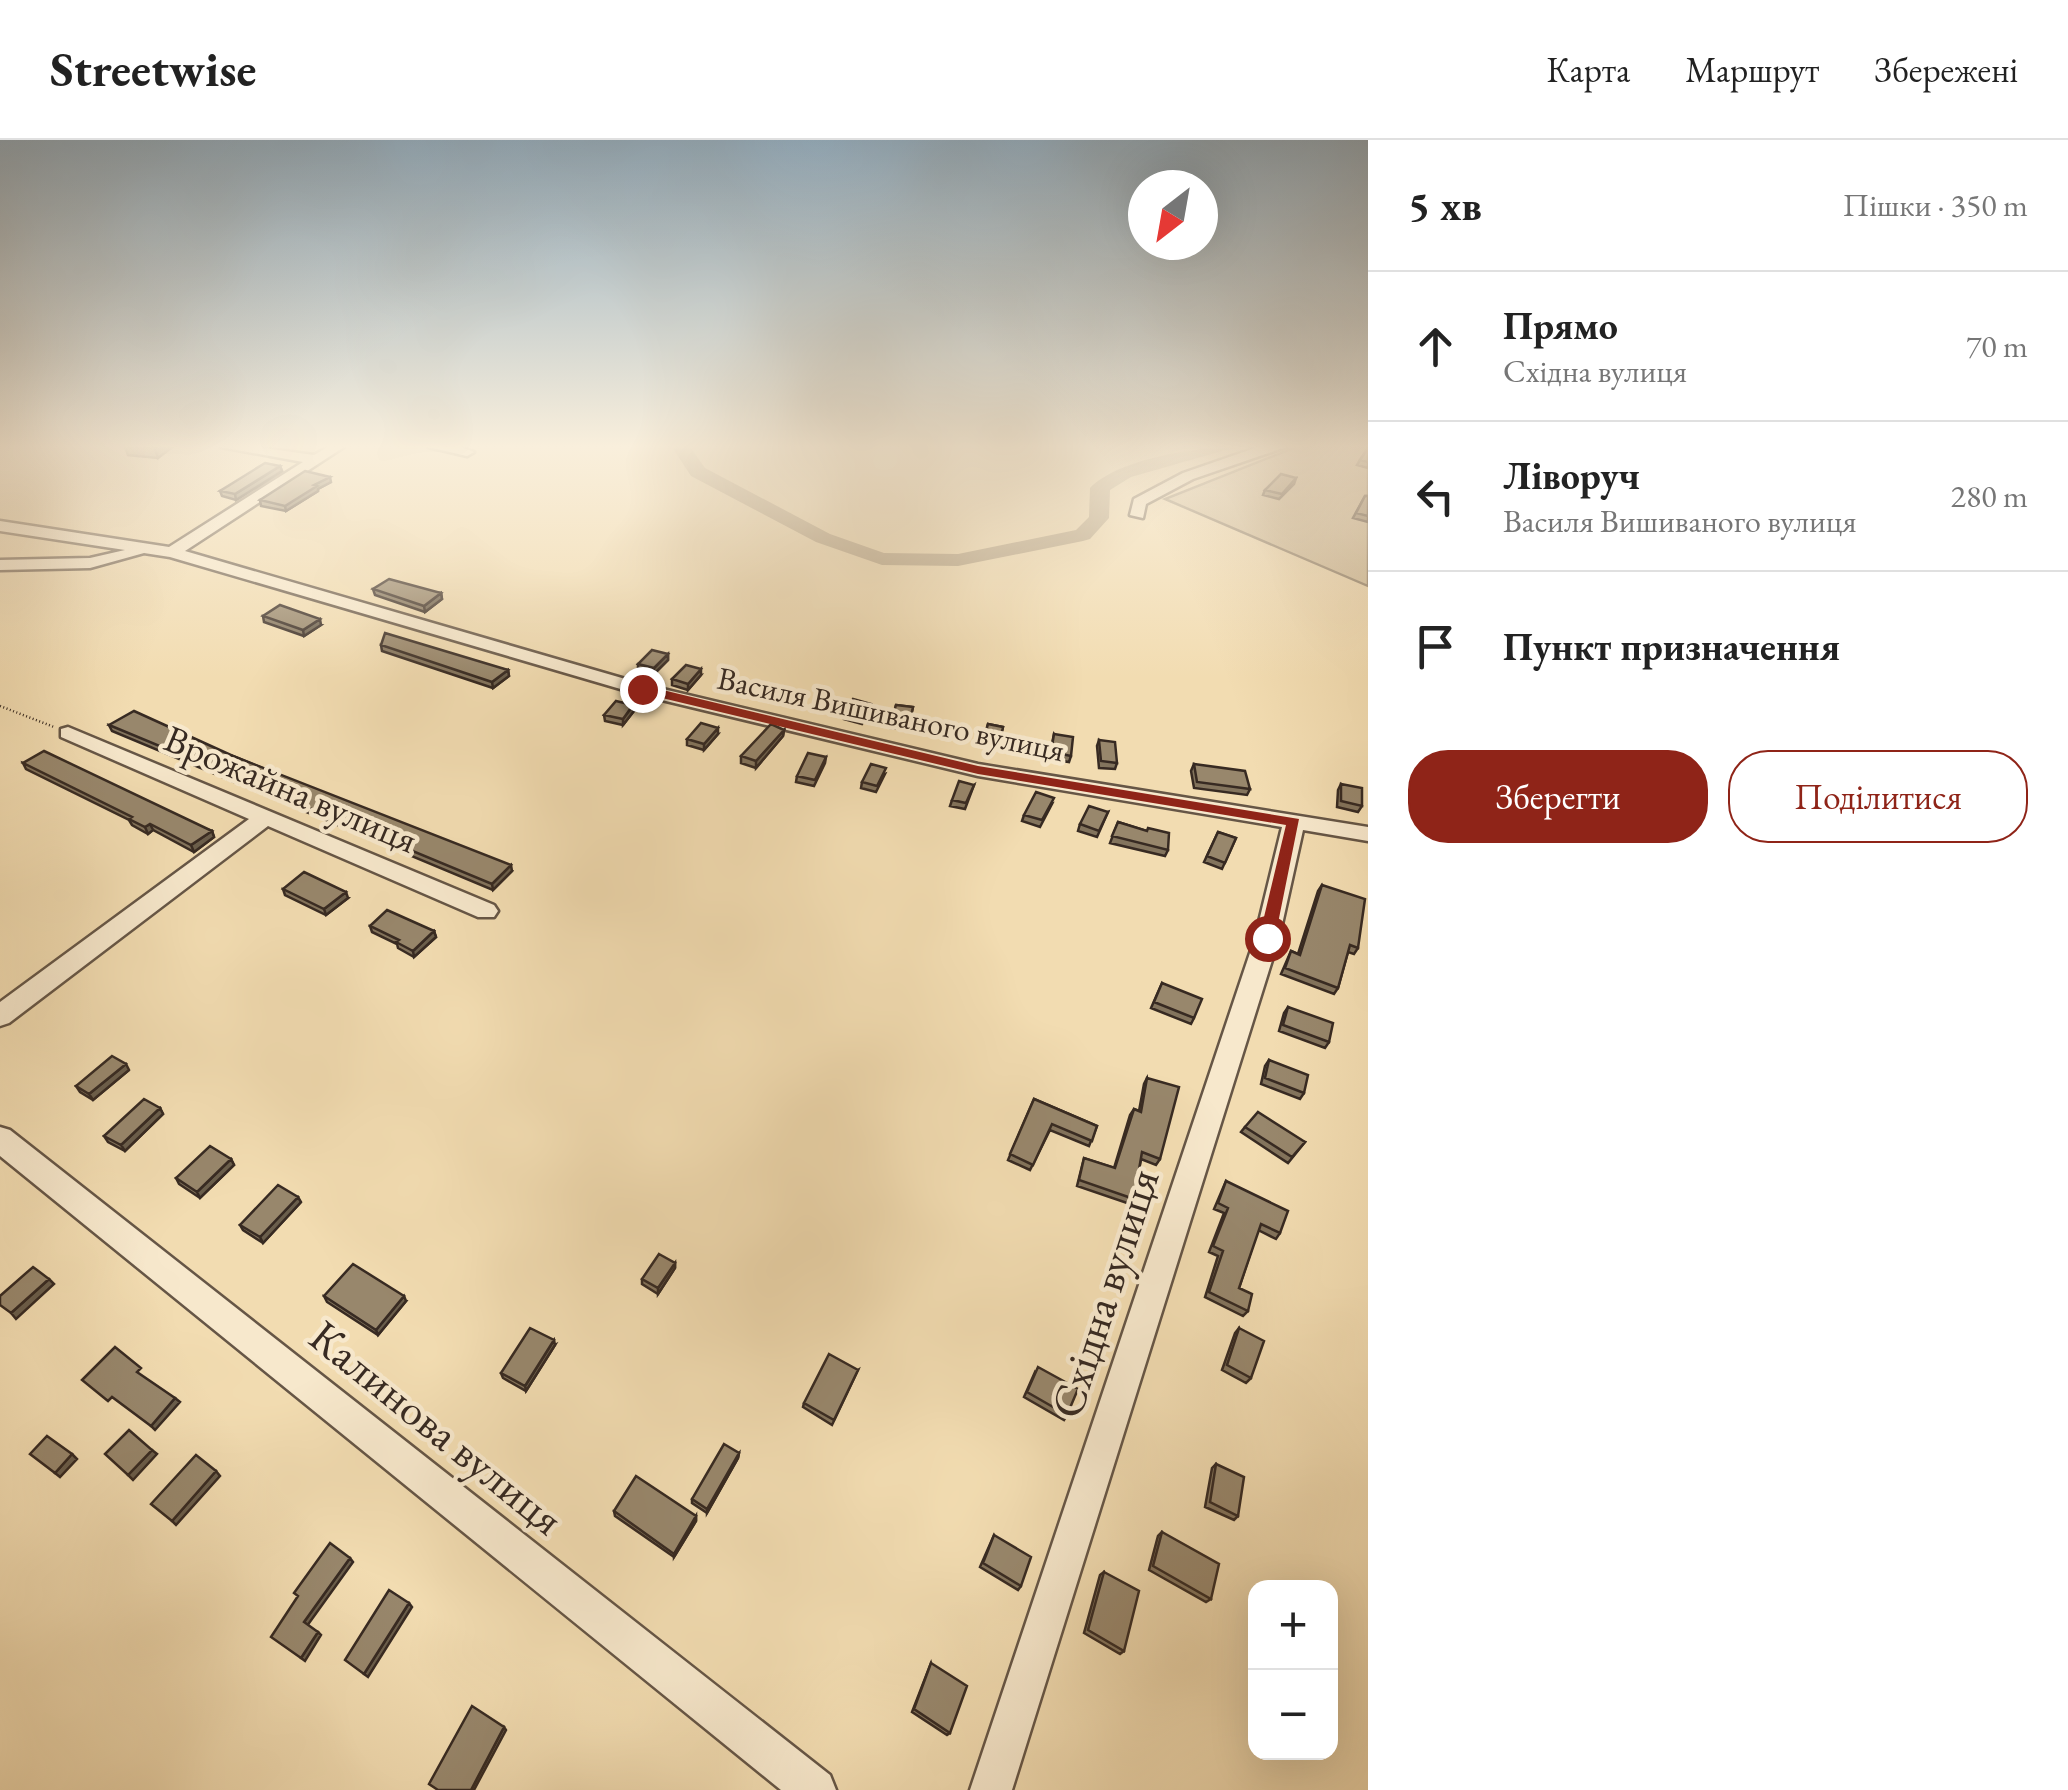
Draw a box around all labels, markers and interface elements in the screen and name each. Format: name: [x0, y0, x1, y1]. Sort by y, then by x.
text: Streetwise: [50, 38, 257, 100]
text: Карта: [1547, 47, 1630, 92]
text: Маршрут: [1685, 47, 1819, 92]
text: Збережені: [1874, 47, 2018, 92]
north arrow: [1128, 170, 1218, 260]
text: 5 хв: [1408, 178, 1482, 233]
text: Пішки · 350 m: [1843, 184, 2028, 226]
text: Прямо: [1503, 301, 1618, 350]
icon: ahead: [1408, 319, 1463, 374]
text: 70 m: [1966, 325, 2028, 367]
text: Східна вулиця: [1503, 350, 1687, 392]
text: Ліворуч: [1503, 451, 1640, 500]
icon: left: [1408, 469, 1463, 524]
text: 280 m: [1951, 475, 2028, 517]
text: Василя Вишиваного вулиця: [1503, 500, 1857, 542]
icon: arrive: [1408, 619, 1463, 674]
text: Пункт призначення: [1503, 622, 1840, 671]
street label: Василя Вишиваного вулиця: [714, 657, 1068, 771]
route end: [620, 667, 666, 713]
street label: Врожайна вулиця: [157, 713, 425, 864]
button: Зберегти: [1408, 750, 1708, 843]
button: Поділитися: [1728, 750, 2028, 843]
route start: [1245, 916, 1291, 962]
street label: Східна вулиця: [1036, 1161, 1172, 1425]
street label: Калинова вулиця: [298, 1307, 576, 1547]
map controls: [1248, 1580, 1338, 1760]
button: +: [1248, 1580, 1338, 1670]
button: −: [1248, 1670, 1338, 1760]

